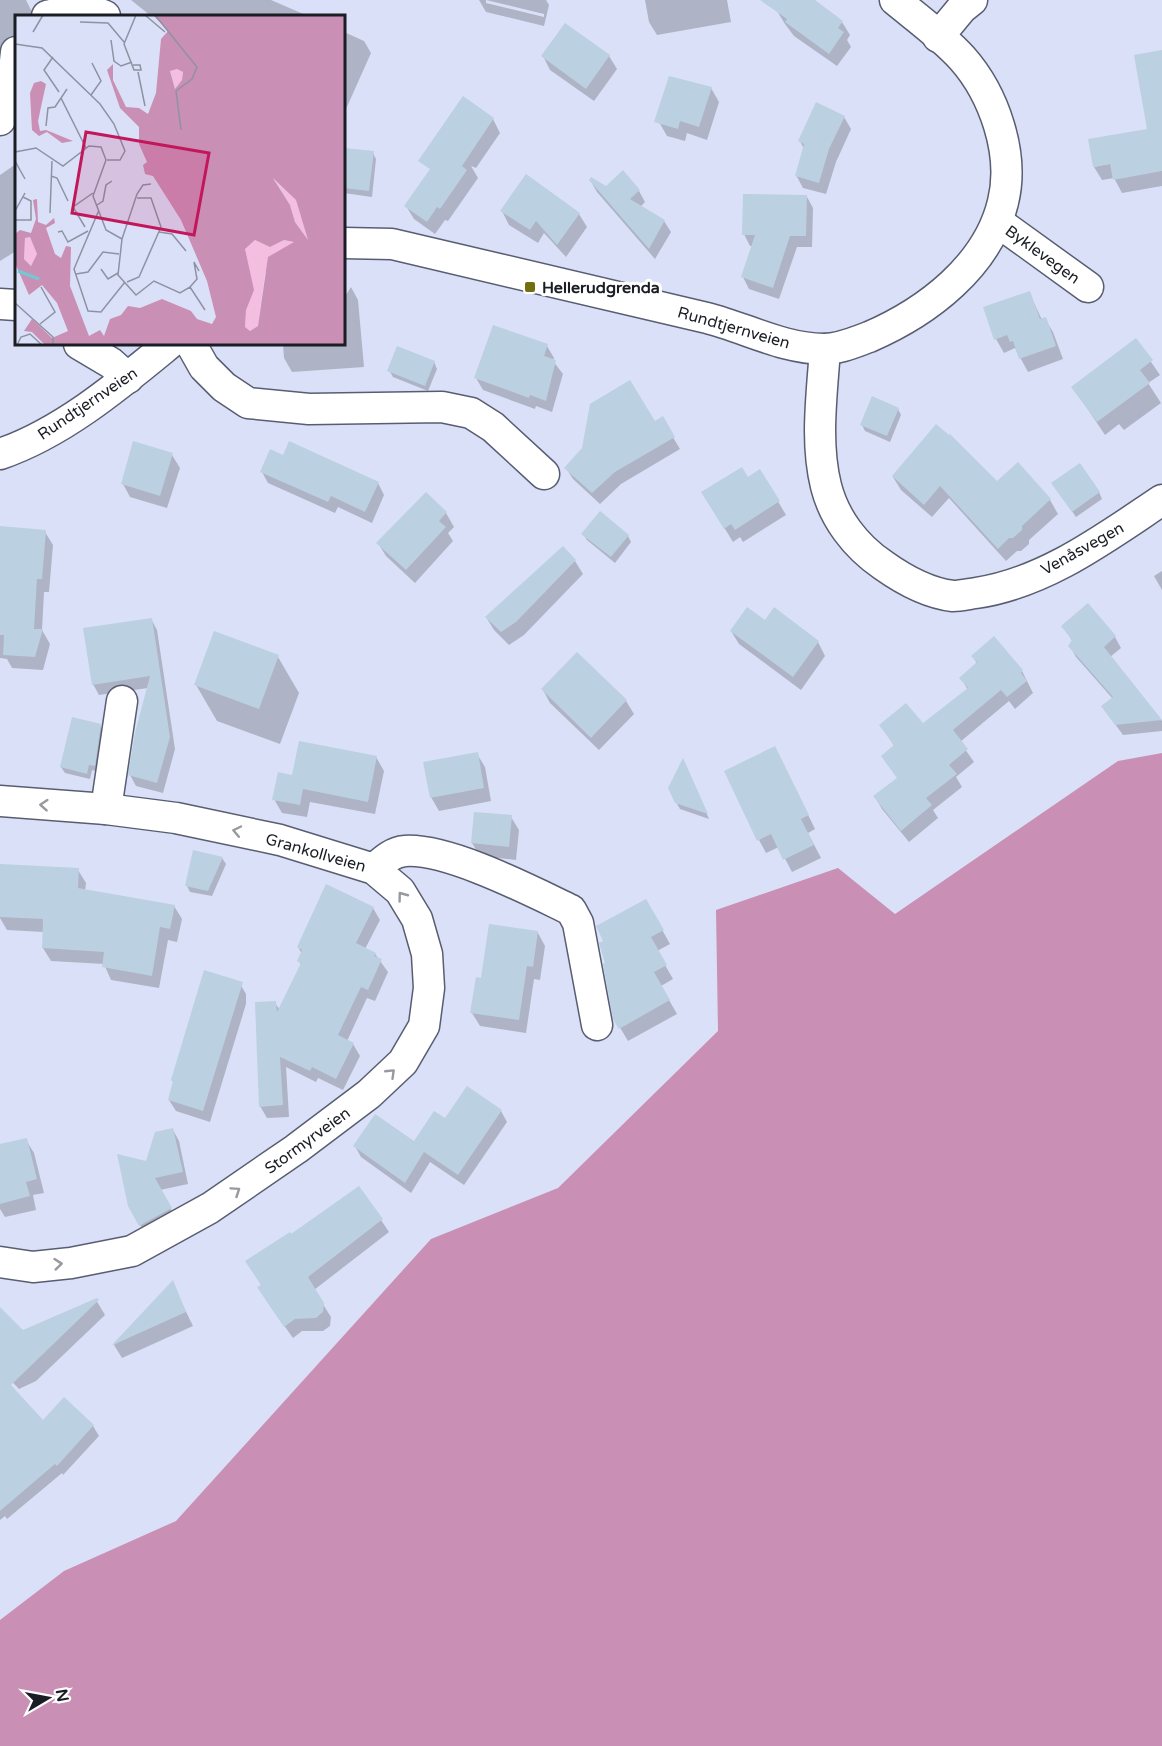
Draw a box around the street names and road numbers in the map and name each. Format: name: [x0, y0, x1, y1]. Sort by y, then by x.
street label: Byklevegen: [1001, 221, 1084, 289]
street label: Rundtjernveien: [675, 302, 792, 354]
street label: Rundtjernveien: [34, 363, 141, 445]
street label: Venåsvegen: [1037, 518, 1128, 580]
street label: Grankollveien: [263, 829, 368, 877]
street label: Stormyrveien: [261, 1103, 354, 1179]

